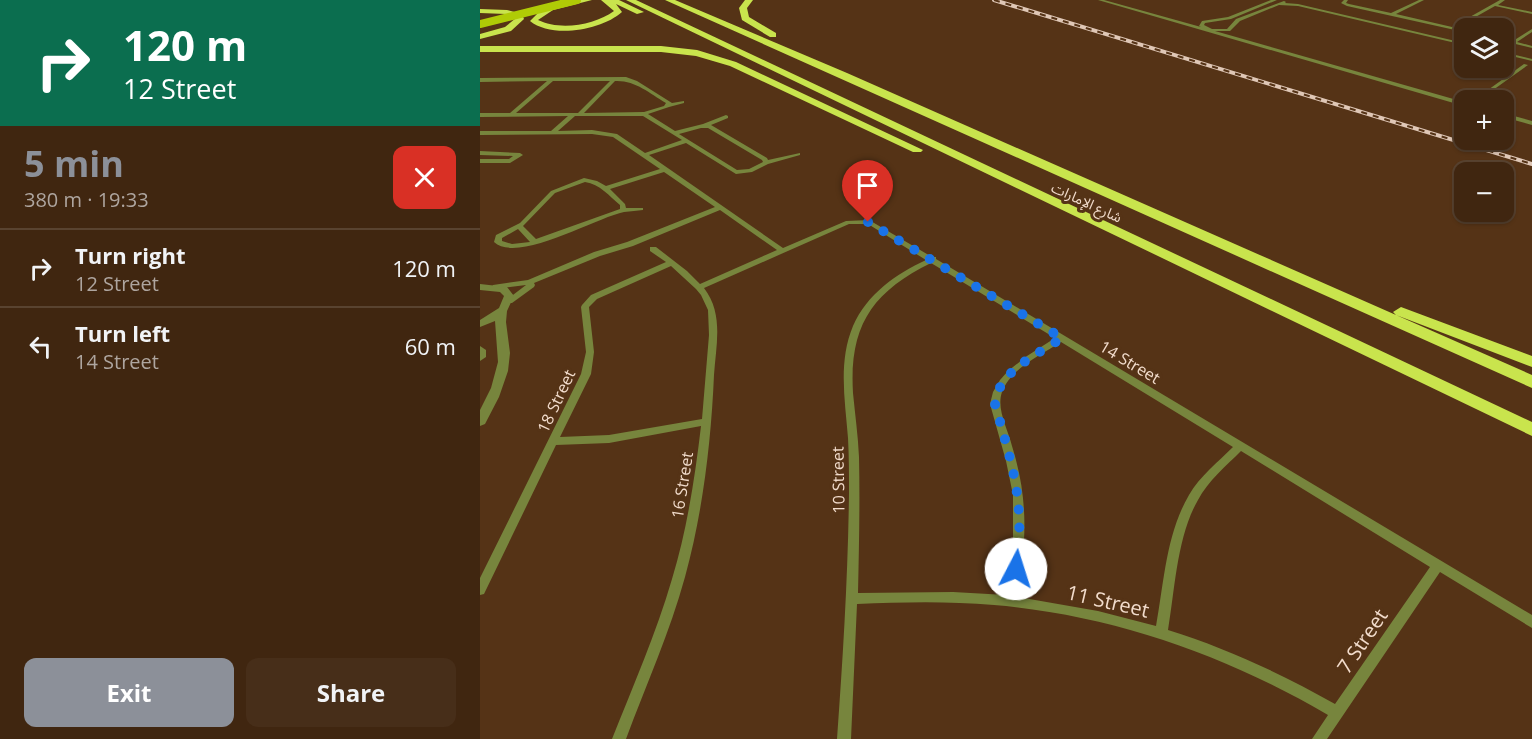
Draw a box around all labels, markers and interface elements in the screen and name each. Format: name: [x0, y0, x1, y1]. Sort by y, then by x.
text: 120 m: [123, 16, 247, 73]
map controls: [1454, 18, 1514, 222]
button: layers: [1454, 18, 1514, 78]
icon: right: [24, 24, 102, 102]
text: 12 Street: [123, 70, 236, 107]
button: +: [1454, 90, 1514, 150]
text: 5 min: [24, 139, 124, 188]
button: close: [393, 146, 456, 209]
pin: [842, 160, 893, 222]
button: −: [1454, 162, 1514, 222]
icon: arrive: [851, 169, 884, 202]
street label: شارع الإمارات: [1048, 177, 1125, 228]
text: 380 m · 19:33: [24, 186, 149, 213]
text: Turn right: [75, 240, 186, 270]
icon: right: [24, 252, 57, 285]
text: 120 m: [392, 253, 456, 283]
text: 12 Street: [75, 270, 159, 297]
text: Turn left: [75, 318, 170, 348]
icon: left: [24, 330, 57, 363]
text: 60 m: [405, 331, 456, 361]
street label: 14 Street: [1096, 335, 1165, 389]
text: 14 Street: [75, 348, 159, 375]
street label: 18 Street: [532, 366, 580, 436]
street label: 10 Street: [826, 446, 850, 514]
street label: 16 Street: [666, 450, 698, 520]
position arrow: [984, 537, 1048, 601]
street label: 11 Street: [1064, 578, 1152, 624]
street label: 7 Street: [1331, 603, 1393, 679]
button: Exit: [24, 658, 234, 727]
button: Share: [246, 658, 456, 727]

